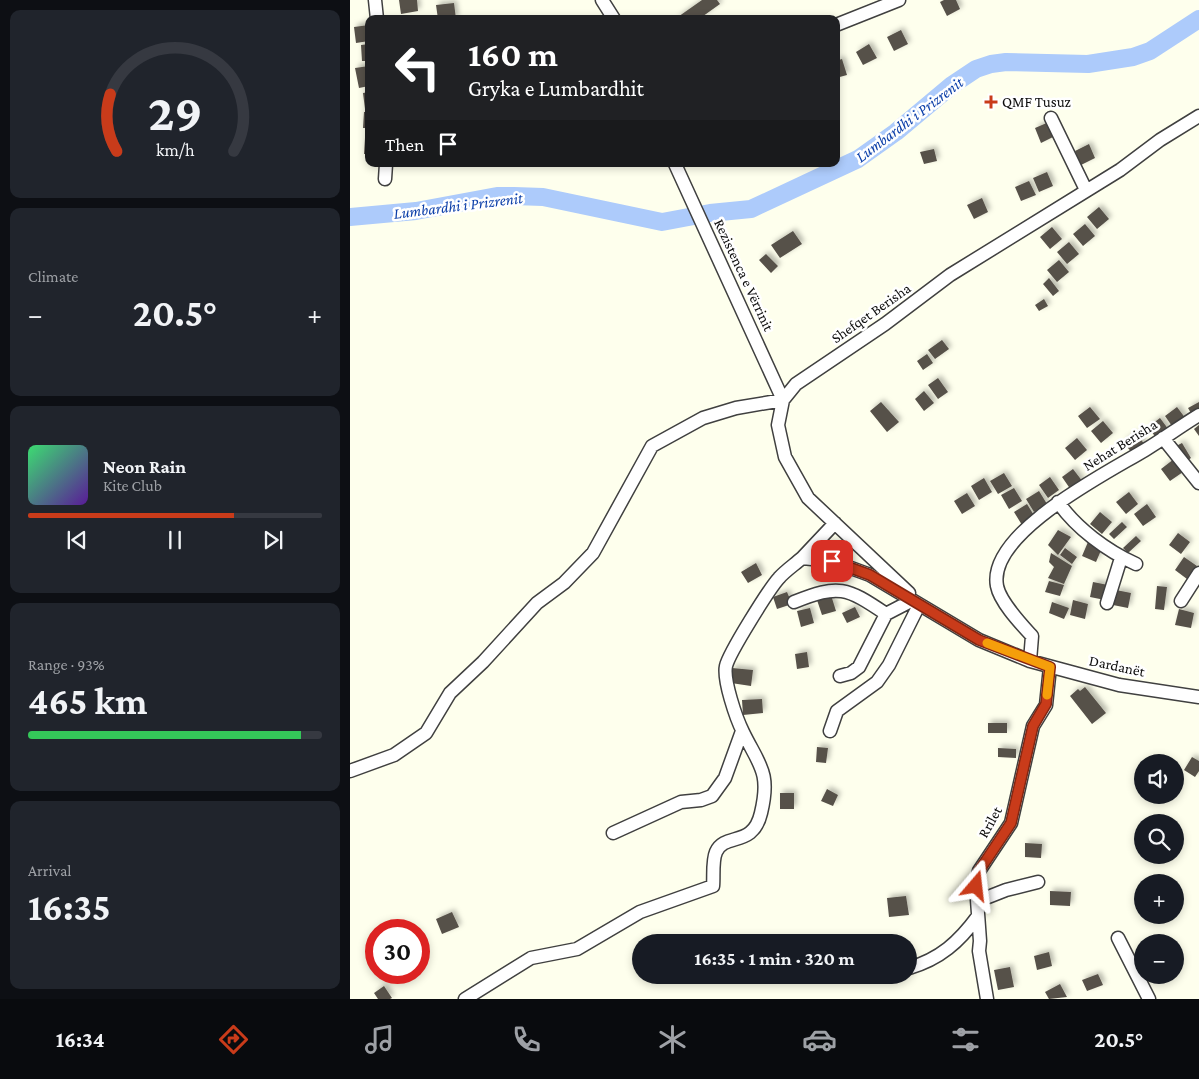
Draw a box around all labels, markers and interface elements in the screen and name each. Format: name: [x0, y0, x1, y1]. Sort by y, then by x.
icon: left: [385, 35, 450, 100]
text: 160 m: [468, 35, 558, 74]
water label: Lumbardhi i Prizrenit: [852, 73, 967, 165]
text: Gryka e Lumbardhit: [468, 76, 644, 101]
text: 29: [148, 83, 202, 141]
place label: QMF Tusuz: [1002, 94, 1071, 110]
marker: QMF Tusuz: [984, 95, 998, 109]
icon: arrive: [434, 130, 462, 158]
text: Then: [385, 134, 424, 155]
text: km/h: [156, 140, 195, 160]
water label: Lumbardhi i Prizrenit: [392, 189, 524, 222]
street label: Rezistenca e Vërrinit: [711, 216, 777, 335]
text: Climate: [28, 268, 78, 285]
street label: Shefqet Berisha: [828, 280, 914, 347]
text: 20.5°: [133, 292, 217, 334]
text: −: [28, 299, 43, 330]
text: +: [307, 299, 322, 330]
street label: Nehat Berisha: [1080, 416, 1160, 474]
text: Neon Rain: [103, 456, 186, 477]
text: Kite Club: [103, 477, 162, 494]
icon: previous: [63, 526, 91, 554]
icon: pause: [161, 526, 189, 554]
icon: next: [259, 526, 287, 554]
pin: [811, 540, 853, 582]
icon: arrive: [818, 547, 846, 575]
street label: Dardanët: [1088, 652, 1147, 680]
text: Range · 93%: [28, 656, 105, 673]
text: 465 km: [28, 680, 147, 722]
map controls: [1134, 754, 1184, 984]
button: sound: [1134, 754, 1184, 804]
street label: Rrilet: [975, 803, 1006, 840]
button: search: [1134, 814, 1184, 864]
position arrow: [949, 859, 1001, 911]
text: Arrival: [28, 862, 72, 879]
button: +: [1134, 874, 1184, 924]
text: 16:35: [28, 886, 111, 928]
speed limit sign: 30: [365, 919, 430, 984]
button: −: [1134, 934, 1184, 984]
text: 16:35 · 1 min · 320 m: [694, 948, 855, 969]
icon: directions: [216, 1022, 251, 1057]
icon: music: [362, 1022, 397, 1057]
icon: phone: [509, 1022, 544, 1057]
icon: climate: [655, 1022, 690, 1057]
icon: car: [802, 1022, 837, 1057]
icon: filters: [948, 1022, 983, 1057]
text: 16:34: [56, 1027, 105, 1052]
text: 20.5°: [1094, 1027, 1143, 1052]

